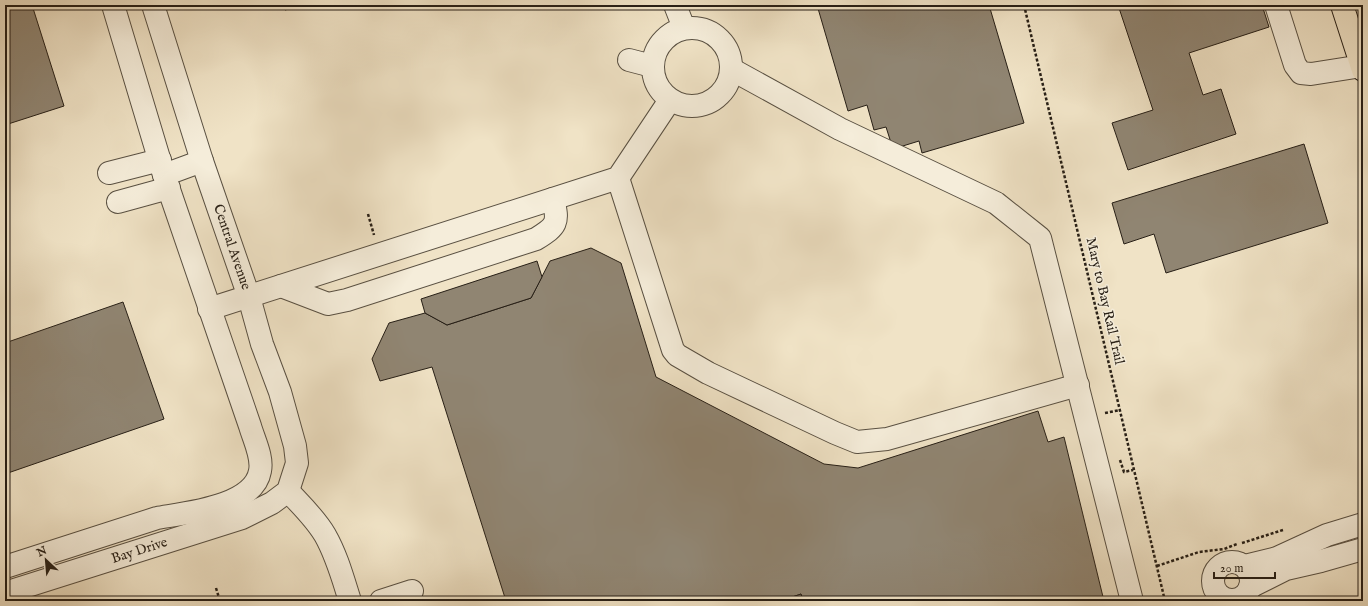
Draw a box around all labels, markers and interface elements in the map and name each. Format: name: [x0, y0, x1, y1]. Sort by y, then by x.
street label: Central Avenue: [209, 202, 255, 293]
street label: Mary to Bay Rail Trail: [1082, 236, 1128, 366]
street label: Bay Drive: [109, 533, 170, 568]
north arrow: [26, 540, 66, 580]
text: N: [34, 543, 50, 561]
scale bar: [1214, 554, 1275, 580]
text: 20 m: [1220, 561, 1243, 576]

